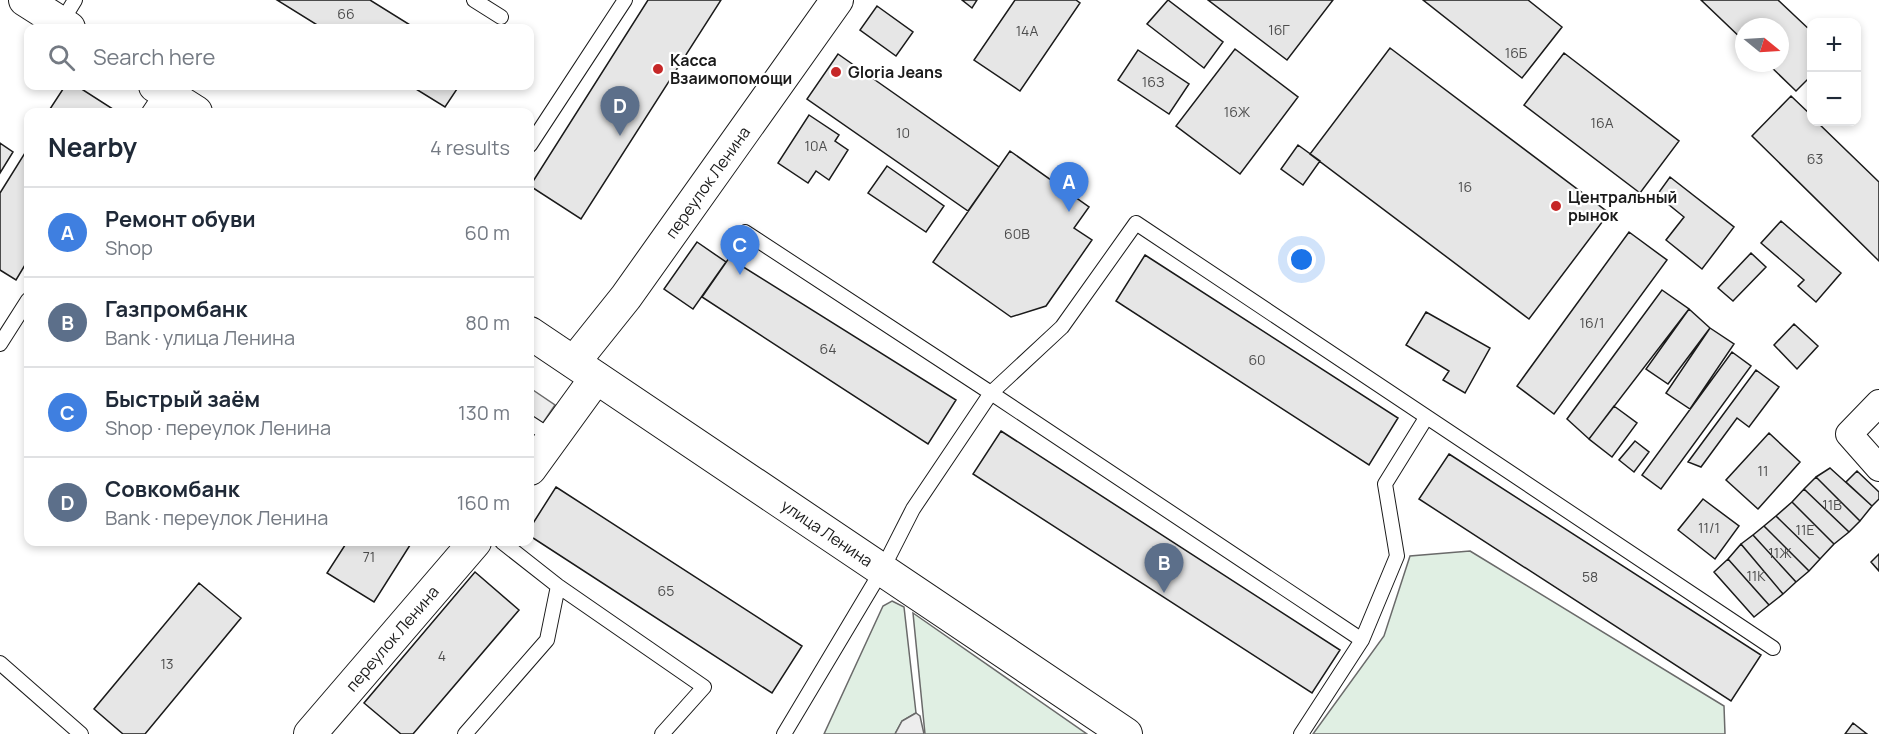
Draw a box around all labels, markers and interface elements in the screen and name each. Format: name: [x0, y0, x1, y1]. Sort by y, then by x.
house number: 66: [337, 4, 355, 23]
north arrow: [1735, 18, 1789, 72]
map controls: [1807, 18, 1861, 126]
button: +: [1807, 18, 1861, 72]
house number: 16Г: [1268, 20, 1290, 39]
house number: 14А: [1016, 21, 1038, 40]
search box: [24, 24, 534, 90]
icon: search: [45, 41, 78, 74]
text: Search here: [93, 42, 215, 72]
house number: 16Б: [1505, 43, 1528, 62]
place label: Касса Взаимопомощи: [670, 49, 792, 89]
place label: Gloria Jeans: [848, 61, 943, 83]
marker: Касса Взаимопомощи: [651, 62, 665, 76]
marker: Gloria Jeans: [829, 65, 843, 79]
house number: 16З: [1142, 72, 1164, 91]
button: −: [1807, 72, 1861, 126]
pin: D: [600, 86, 640, 136]
house number: 16Ж: [1224, 102, 1251, 121]
house number: 16А: [1590, 113, 1614, 132]
street label: переулок Ленина: [660, 122, 755, 243]
house number: 10: [896, 123, 910, 142]
text: Nearby: [48, 129, 137, 165]
text: 4 results: [430, 134, 510, 161]
house number: 10А: [805, 136, 828, 155]
house number: 63: [1807, 149, 1823, 168]
pin: A: [1050, 162, 1088, 212]
house number: 16: [1458, 177, 1472, 196]
place label: Центральный рынок: [1568, 186, 1677, 226]
marker: Центральный рынок: [1549, 199, 1563, 213]
text: Ремонт обуви: [105, 204, 256, 234]
text: A: [61, 219, 74, 246]
text: 60 m: [464, 219, 510, 246]
house number: 60В: [1004, 224, 1030, 243]
pin: C: [720, 226, 760, 275]
text: Shop: [105, 234, 153, 261]
your location: [1287, 245, 1316, 274]
text: Газпромбанк: [105, 294, 247, 324]
text: B: [61, 309, 74, 336]
text: 80 m: [465, 309, 510, 336]
house number: 16/1: [1579, 313, 1605, 332]
text: Bank · улица Ленина: [105, 324, 295, 351]
house number: 64: [820, 339, 836, 358]
house number: 60: [1248, 350, 1266, 369]
text: Быстрый заём: [105, 384, 260, 414]
text: C: [60, 399, 75, 426]
text: 130 m: [458, 399, 510, 426]
text: Shop · переулок Ленина: [105, 414, 331, 441]
house number: 11: [1758, 461, 1768, 480]
text: Совкомбанк: [105, 474, 240, 504]
text: D: [60, 489, 75, 516]
text: 160 m: [457, 489, 510, 516]
street label: улица Ленина: [777, 494, 877, 572]
house number: 11В: [1822, 495, 1842, 514]
text: Bank · переулок Ленина: [105, 504, 328, 531]
house number: 11/1: [1698, 518, 1720, 537]
house number: 11Е: [1796, 520, 1814, 539]
house number: 11Ж: [1768, 543, 1792, 562]
pin: B: [1144, 544, 1184, 593]
house number: 71: [363, 547, 375, 566]
house number: 11К: [1746, 566, 1766, 585]
house number: 58: [1582, 567, 1598, 586]
street label: переулок Ленина: [341, 581, 444, 696]
house number: 65: [658, 581, 674, 600]
house number: 4: [438, 646, 446, 665]
house number: 13: [160, 654, 174, 673]

